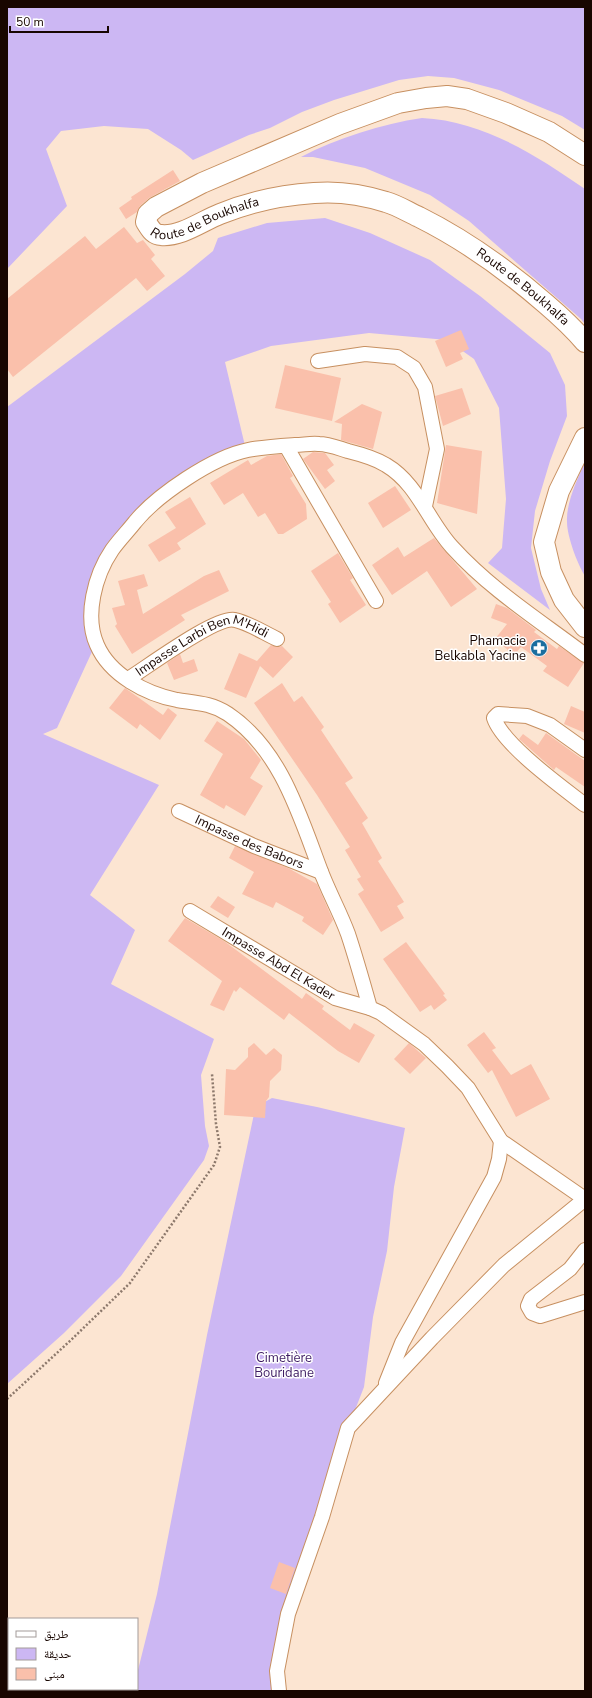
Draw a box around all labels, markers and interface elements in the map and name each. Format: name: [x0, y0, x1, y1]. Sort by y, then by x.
scale bar: [10, 8, 108, 34]
text: 50 m: [16, 14, 44, 30]
street label: Route de Boukhalfa: [146, 193, 261, 244]
street label: Route de Boukhalfa: [473, 244, 573, 330]
street label: Impasse Larbi Ben M'Hidi: [132, 611, 272, 681]
place label: Phamacie Belkabla Yacine: [434, 632, 526, 665]
pharmacy icon: Phamacie Belkabla Yacine: [529, 638, 549, 658]
street label: Impasse des Babors: [192, 811, 307, 874]
street label: Impasse Abd El Kader: [218, 923, 338, 1005]
park label: Cimetière Bouridane: [254, 1349, 314, 1382]
legend: [8, 1618, 138, 1690]
text: طريق: [44, 1626, 69, 1642]
text: حديقة: [44, 1646, 72, 1662]
text: مبنى: [44, 1666, 65, 1682]

